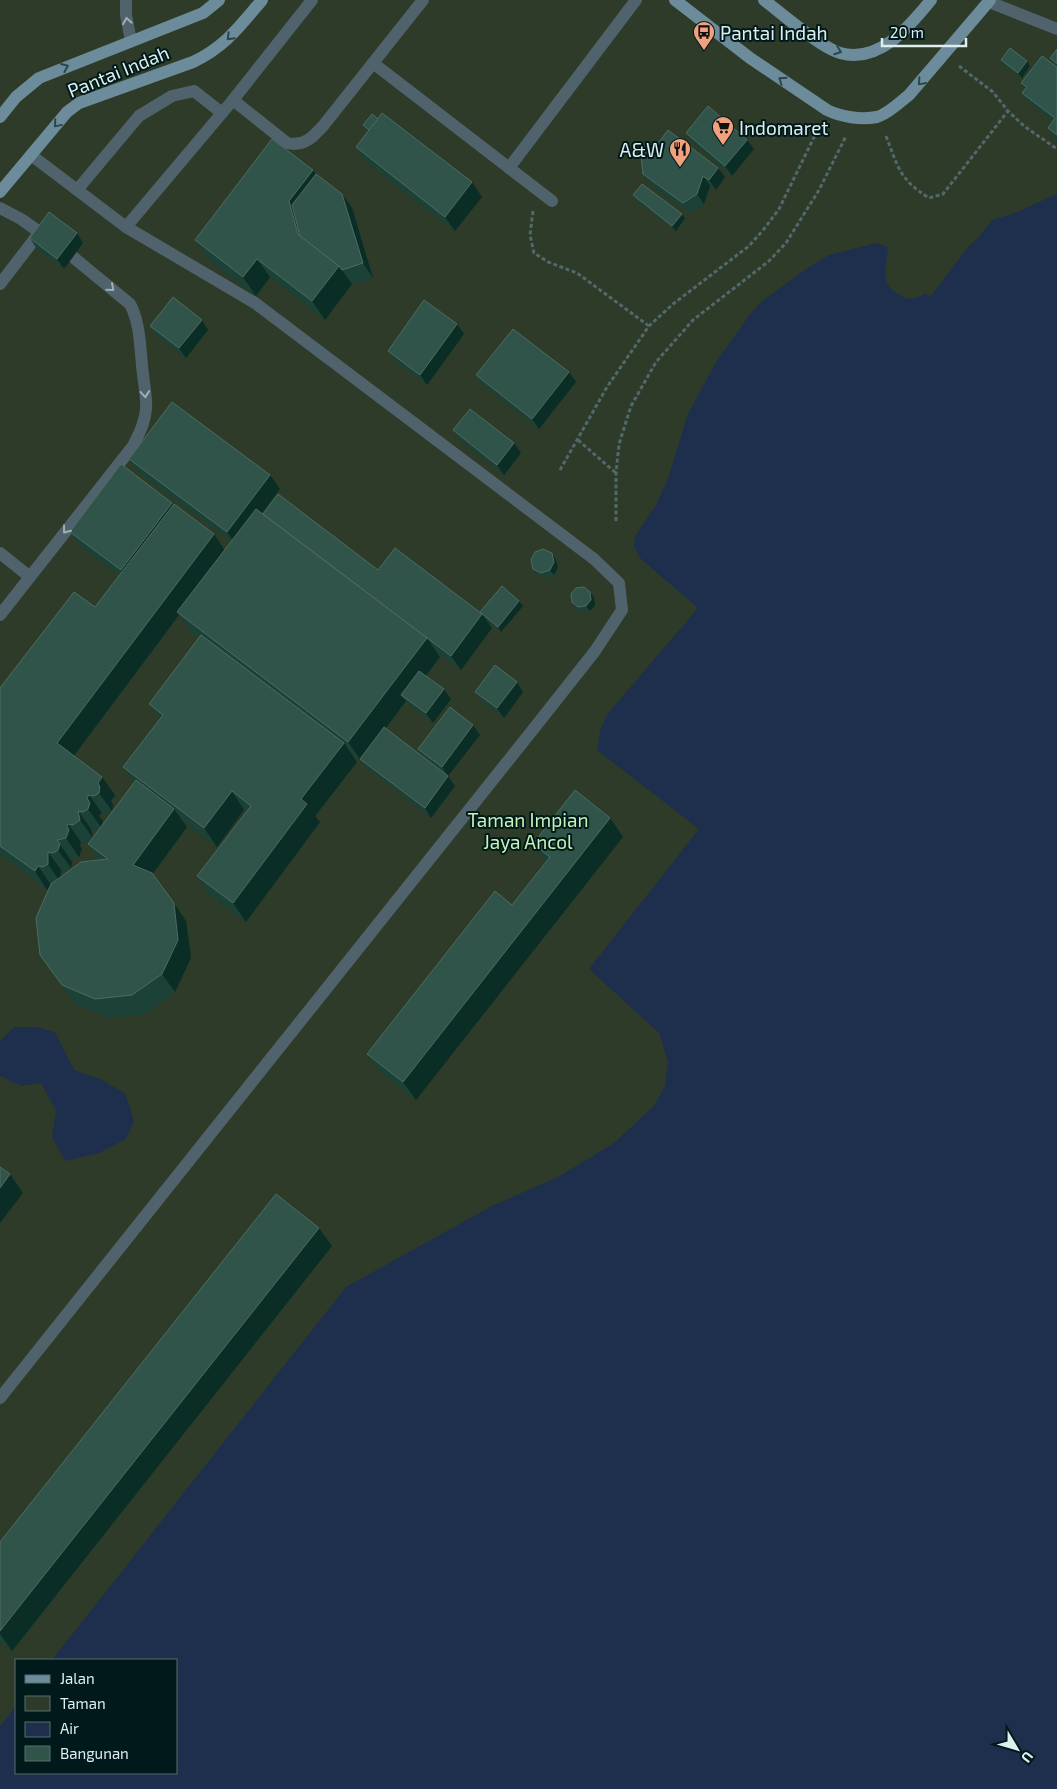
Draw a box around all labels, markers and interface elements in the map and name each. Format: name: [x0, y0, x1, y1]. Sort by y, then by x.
scale bar: [882, 15, 966, 47]
one-way arrow: [123, 16, 133, 25]
bus stop icon: Pantai Indah: [692, 20, 716, 51]
place label: Pantai Indah: [720, 21, 828, 44]
text: 20 m: [890, 23, 924, 41]
one-way arrow: [227, 31, 236, 40]
street label: Pantai Indah: [64, 40, 172, 102]
one-way arrow: [833, 45, 841, 55]
one-way arrow: [60, 62, 69, 73]
one-way arrow: [918, 76, 927, 85]
one-way arrow: [778, 77, 788, 86]
supermarket icon: Indomaret: [711, 115, 735, 146]
place label: Indomaret: [739, 116, 829, 139]
one-way arrow: [54, 118, 62, 127]
restaurant icon: A&W: [668, 137, 692, 168]
place label: A&W: [620, 138, 664, 161]
one-way arrow: [105, 282, 114, 291]
one-way arrow: [139, 390, 150, 398]
one-way arrow: [64, 524, 72, 533]
park label: Taman Impian Jaya Ancol: [468, 808, 588, 853]
legend: [15, 1659, 178, 1774]
text: Jalan: [60, 1669, 95, 1687]
text: Taman: [60, 1694, 106, 1712]
text: Air: [60, 1719, 79, 1737]
north arrow: [992, 1724, 1042, 1774]
text: Bangunan: [60, 1744, 129, 1762]
text: U: [1018, 1748, 1037, 1766]

